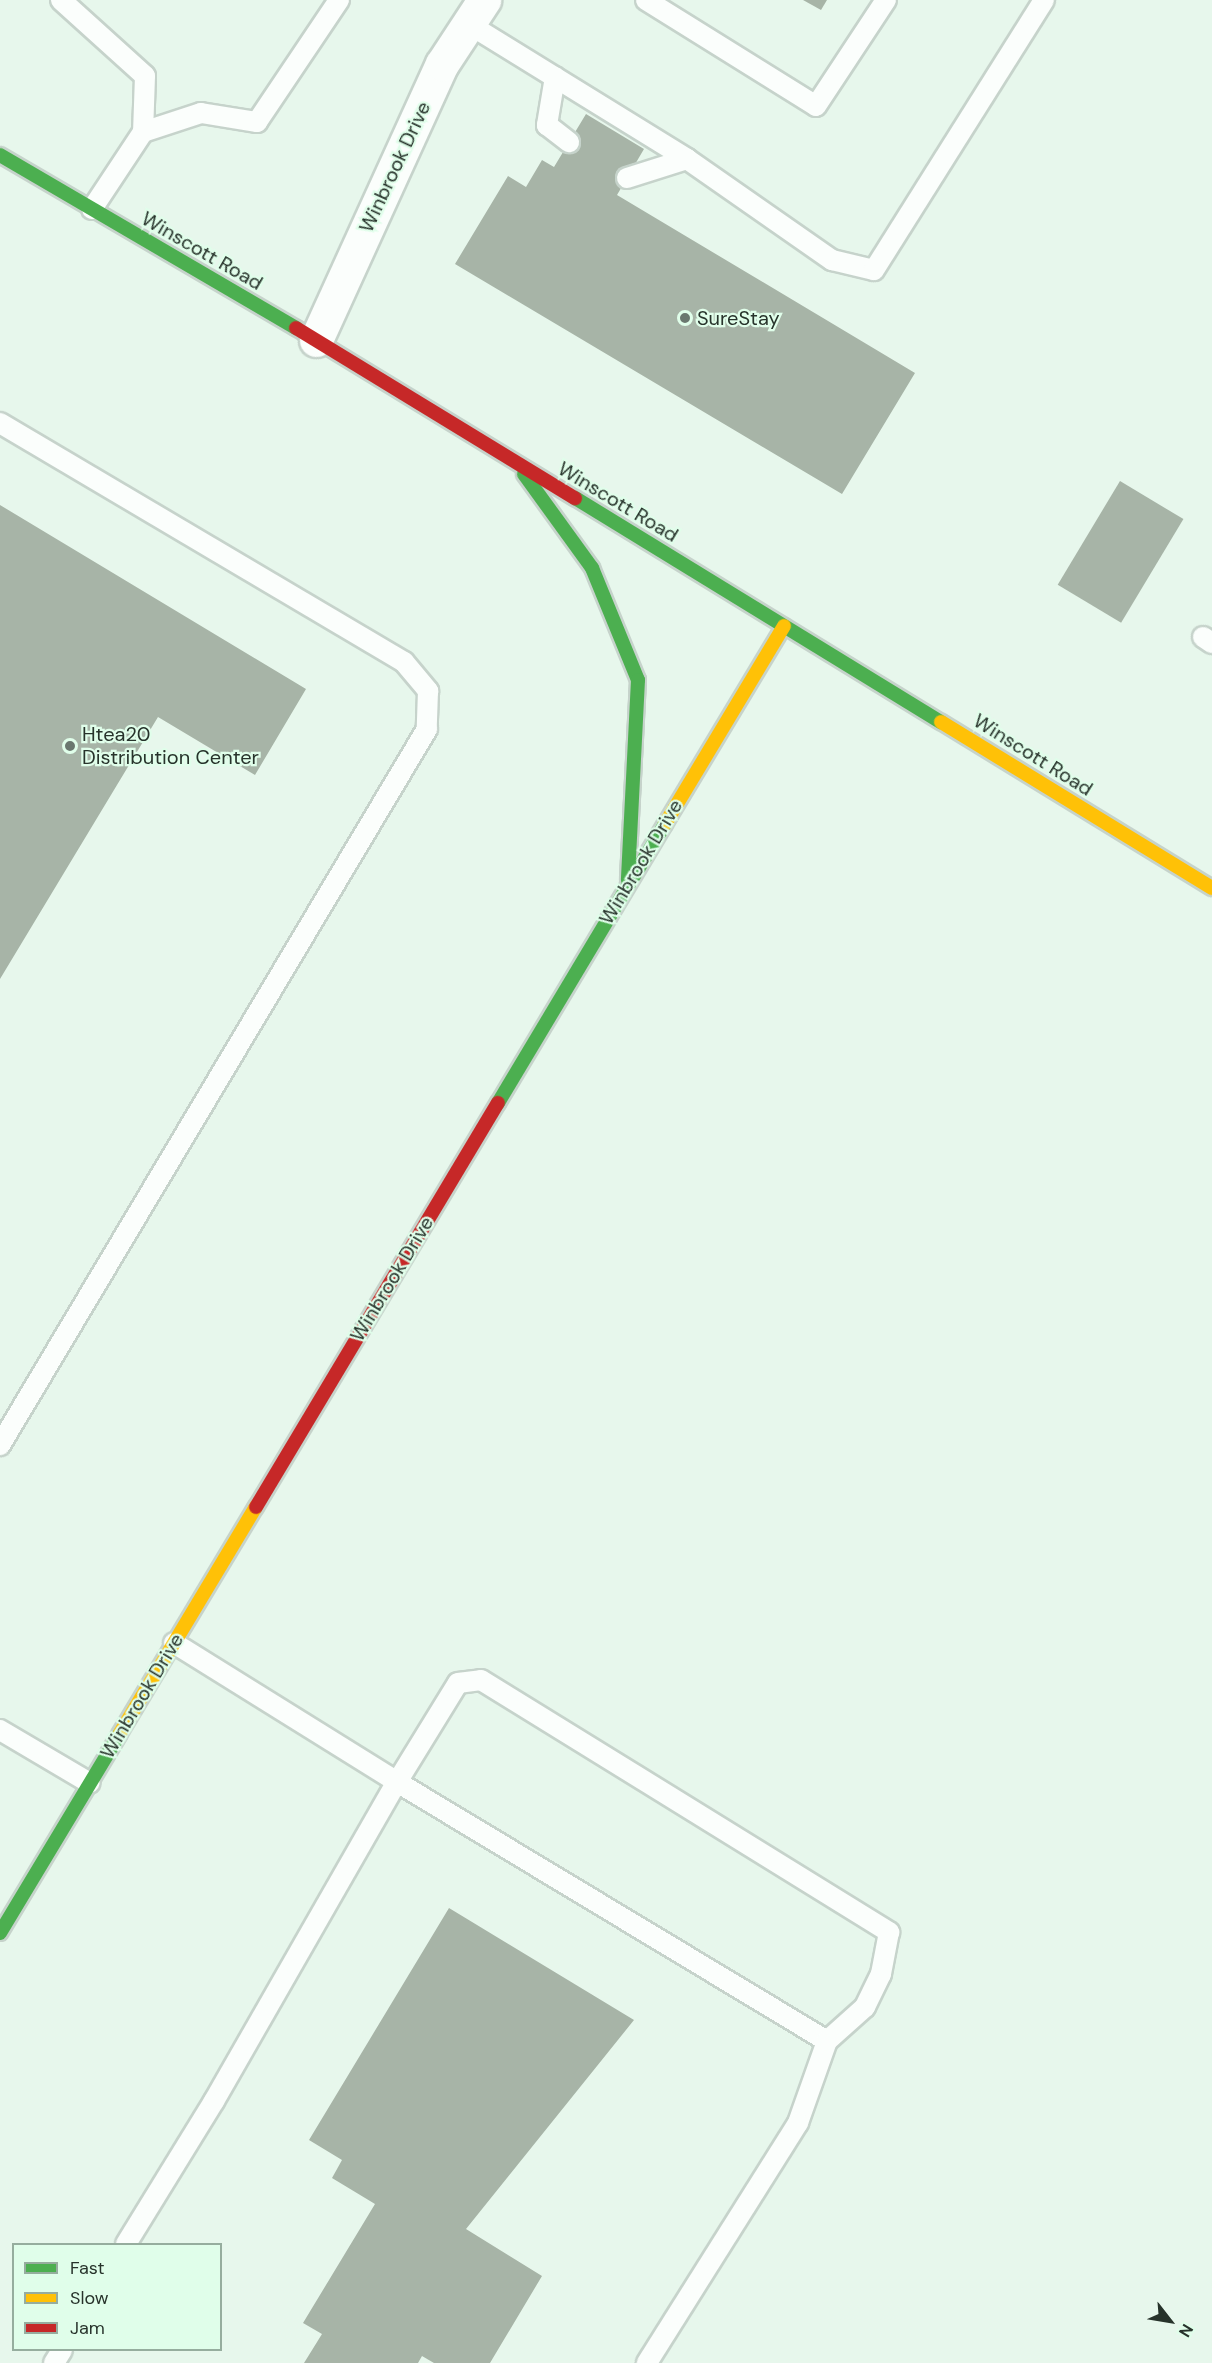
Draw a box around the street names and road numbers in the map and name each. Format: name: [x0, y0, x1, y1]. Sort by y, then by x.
street label: Winbrook Drive: [354, 98, 436, 236]
street label: Winscott Road: [137, 207, 267, 295]
street label: Winscott Road: [553, 457, 683, 547]
street label: Winscott Road: [969, 709, 1097, 801]
street label: Winbrook Drive: [594, 795, 688, 929]
street label: Winbrook Drive: [345, 1212, 439, 1346]
street label: Winbrook Drive: [95, 1629, 189, 1763]

